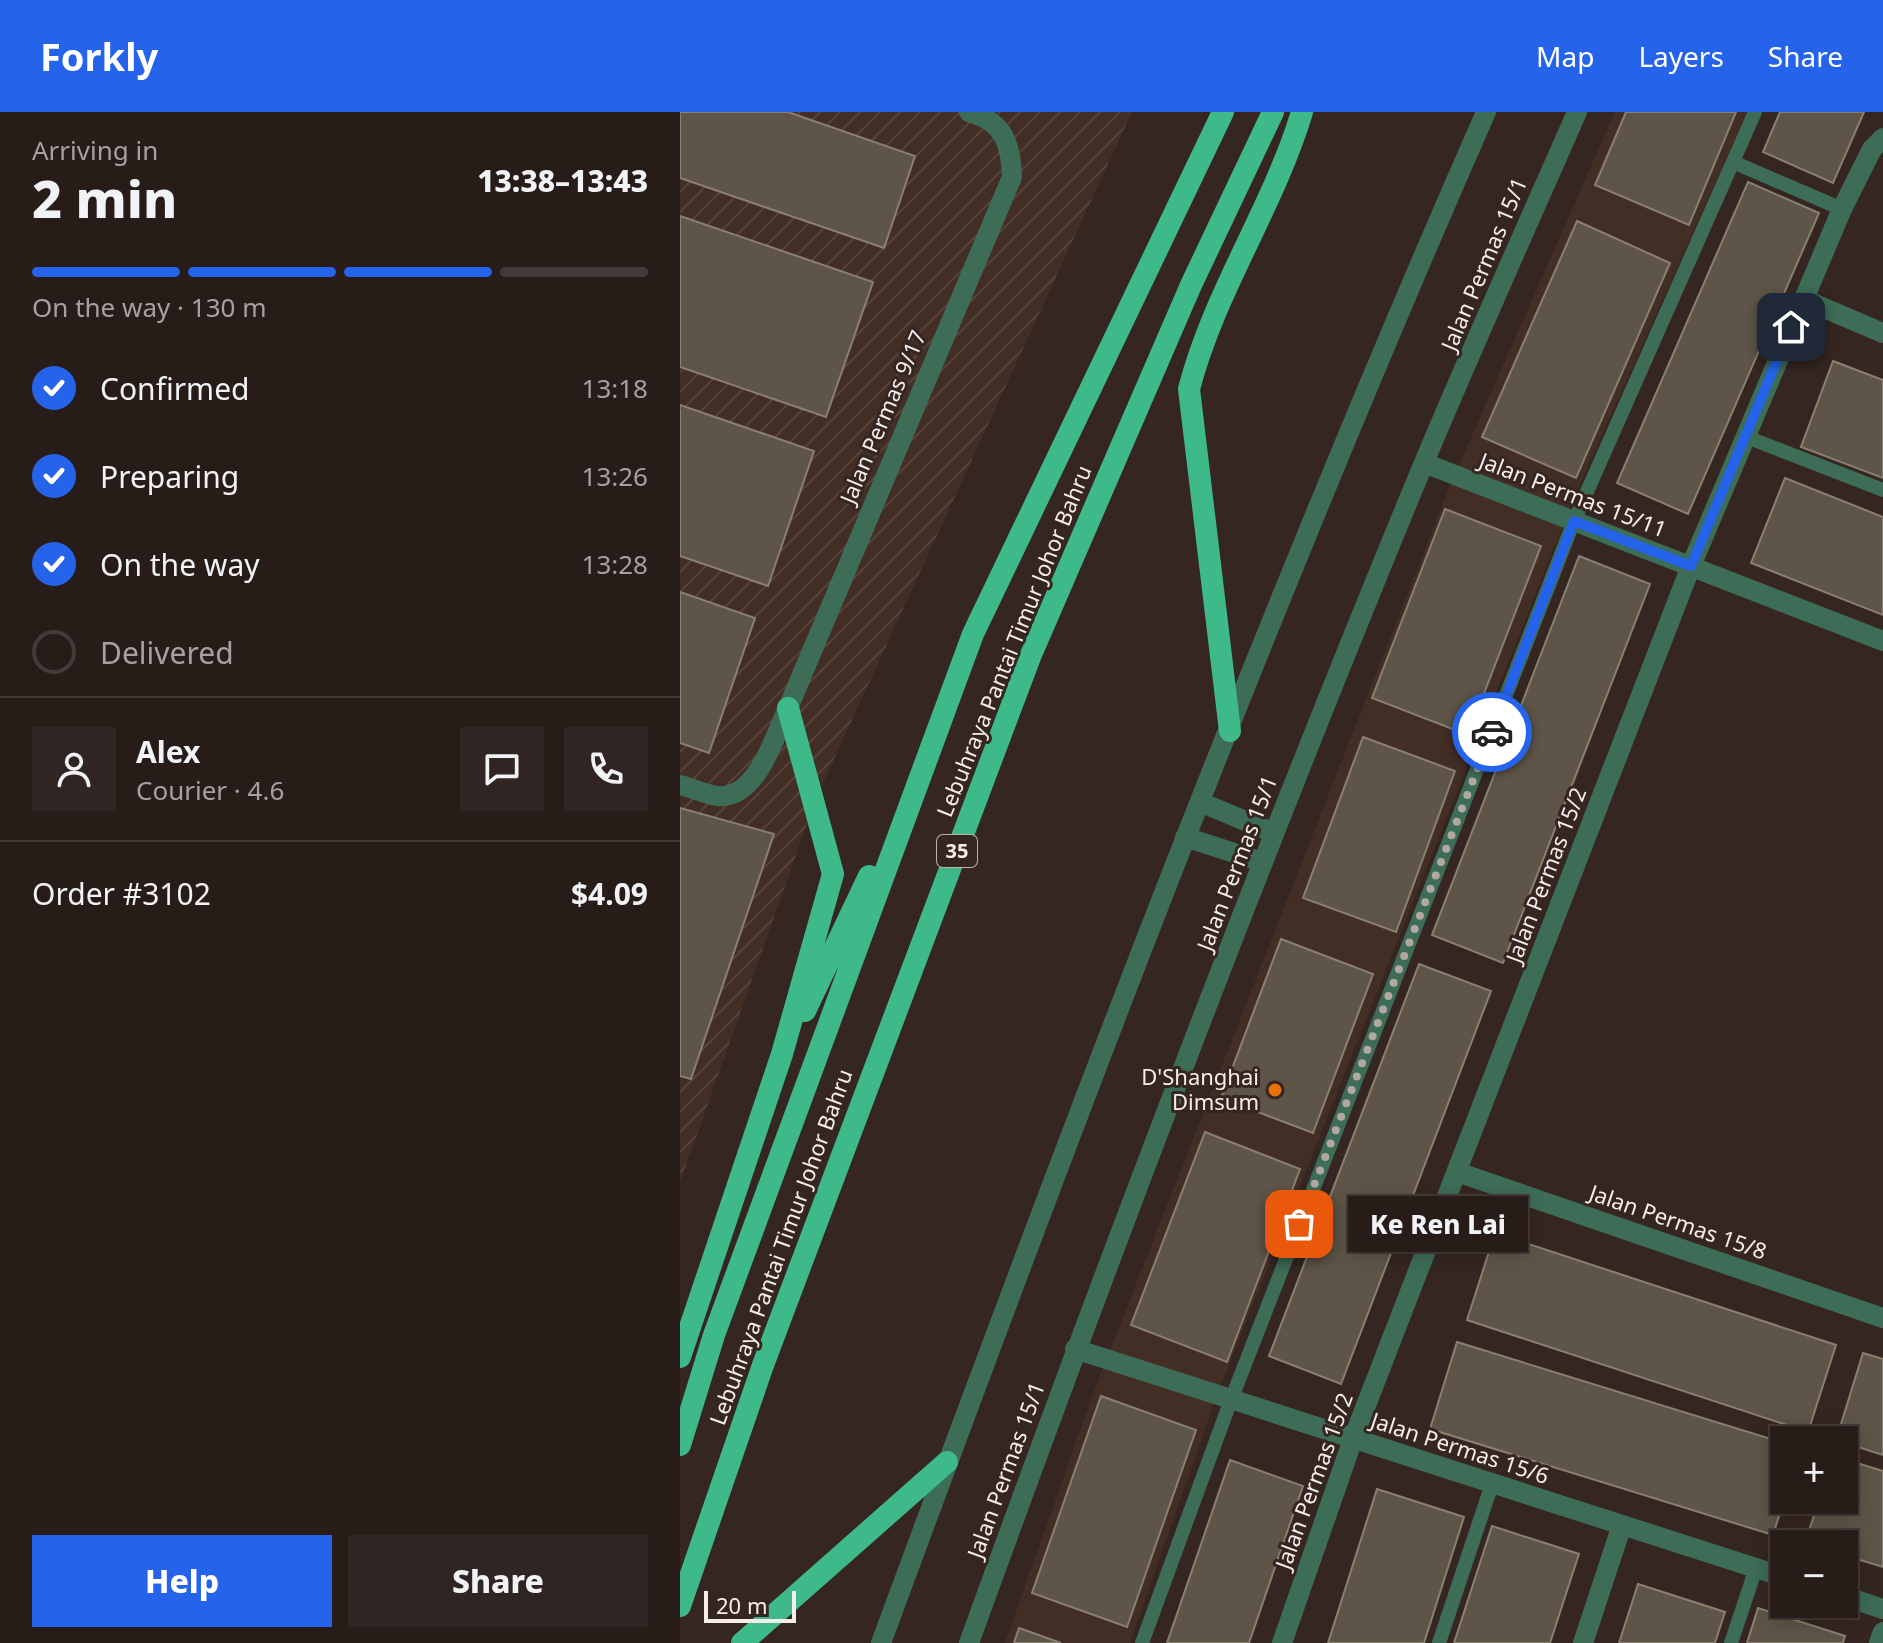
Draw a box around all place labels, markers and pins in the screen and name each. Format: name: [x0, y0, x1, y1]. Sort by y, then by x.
pin: [1757, 293, 1825, 361]
place label: D'Shanghai Dimsum: [1141, 1061, 1259, 1116]
marker: D'Shanghai Dimsum: [1266, 1081, 1284, 1099]
pin: [1265, 1190, 1333, 1258]
callout: Ke Ren Lai: [1347, 1196, 1527, 1252]

